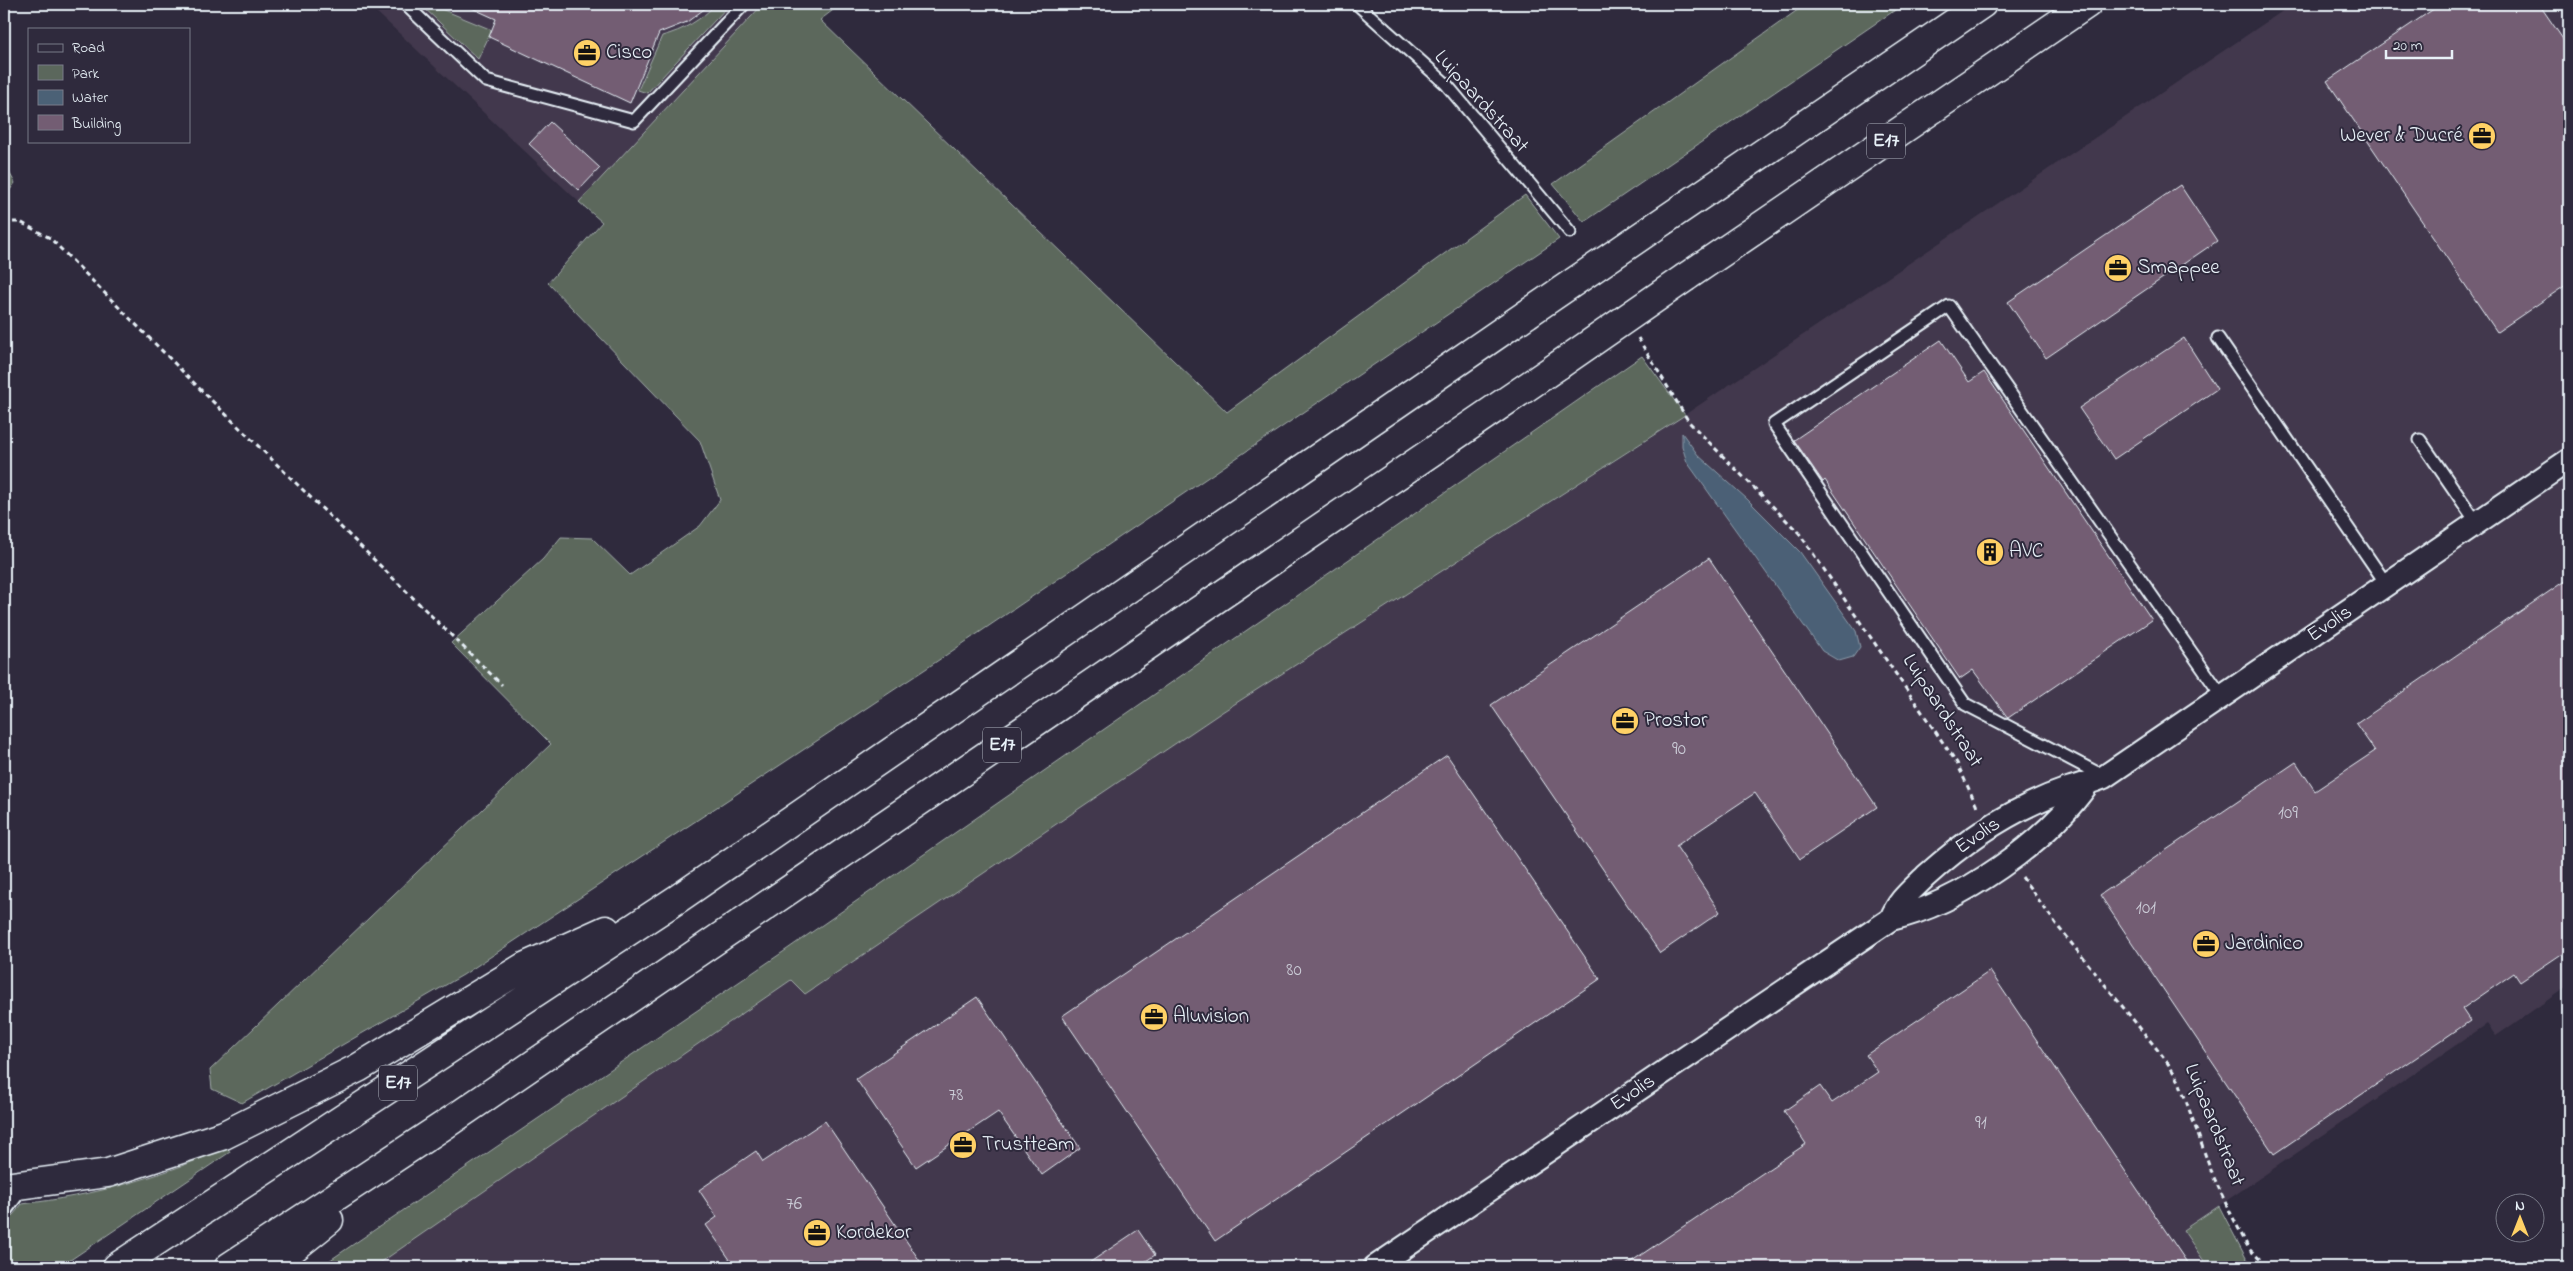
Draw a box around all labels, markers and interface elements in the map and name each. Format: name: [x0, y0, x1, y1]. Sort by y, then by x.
legend: [28, 28, 190, 142]
scale bar: [2386, 28, 2452, 60]
text: 20 m: [2393, 35, 2423, 57]
text: Road: [72, 37, 105, 59]
office icon: Cisco: [572, 38, 602, 68]
place label: Cisco: [606, 38, 652, 68]
street label: Luipaardstraat: [1426, 44, 1536, 160]
text: Park: [72, 63, 100, 85]
text: Water: [72, 87, 108, 109]
text: Building: [71, 113, 121, 136]
place label: Wever & Ducré: [2340, 121, 2464, 151]
office icon: Wever & Ducré: [2467, 121, 2497, 151]
road number: E17: [1867, 124, 1905, 158]
office icon: Smappee: [2103, 253, 2133, 283]
place label: Smappee: [2137, 253, 2220, 283]
building icon: AVC: [1975, 537, 2005, 567]
place label: AVC: [2009, 537, 2043, 567]
street label: Evolis: [2301, 598, 2359, 650]
street label: Luipaardstraat: [1894, 648, 1990, 774]
office icon: Prostor: [1610, 706, 1640, 736]
place label: Prostor: [1644, 706, 1708, 736]
road number: E17: [983, 728, 1021, 762]
house number: 90: [1672, 736, 1686, 763]
house number: 109: [2278, 800, 2298, 827]
street label: Evolis: [1949, 810, 2007, 862]
house number: 101: [2136, 895, 2156, 922]
office icon: Jardinico: [2191, 929, 2221, 959]
place label: Jardinico: [2225, 929, 2303, 959]
house number: 80: [1286, 957, 1302, 984]
office icon: Aluvision: [1139, 1002, 1169, 1032]
place label: Aluvision: [1173, 1002, 1249, 1032]
street label: Luipaardstraat: [2176, 1059, 2252, 1191]
road number: E17: [379, 1066, 417, 1100]
street label: Evolis: [1604, 1067, 1662, 1119]
house number: 78: [949, 1082, 963, 1109]
house number: 91: [1975, 1110, 1987, 1137]
office icon: Trustteam: [948, 1130, 978, 1160]
place label: Trustteam: [982, 1130, 1074, 1160]
house number: 76: [786, 1191, 802, 1218]
north arrow: [2496, 1194, 2546, 1244]
text: N: [2515, 1196, 2525, 1217]
office icon: Kordekor: [802, 1218, 832, 1248]
place label: Kordekor: [836, 1218, 912, 1248]

